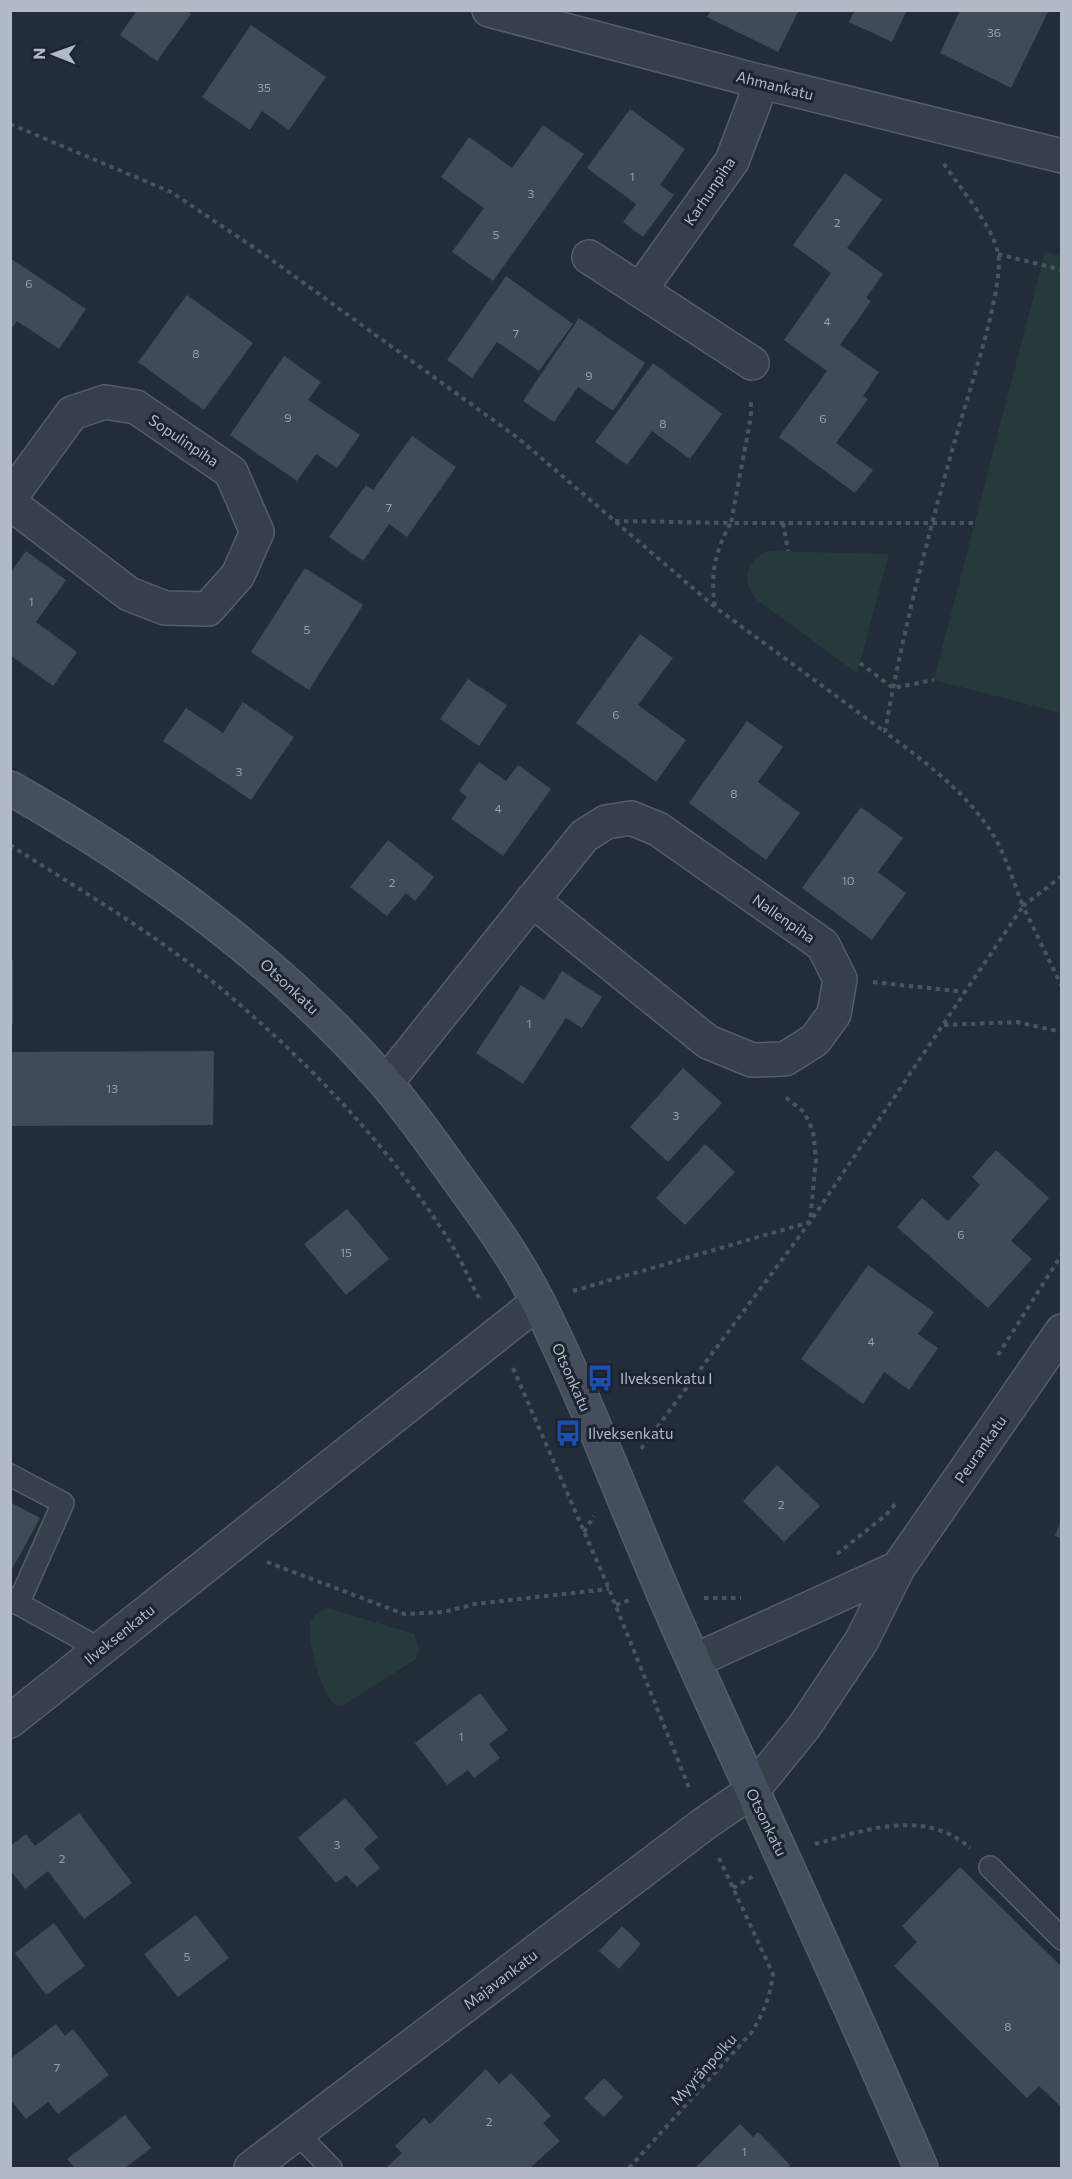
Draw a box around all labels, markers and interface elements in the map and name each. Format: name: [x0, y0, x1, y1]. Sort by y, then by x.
north arrow: [24, 24, 84, 84]
house number: 36: [987, 25, 1001, 39]
text: N: [29, 48, 48, 60]
street label: Ahmankatu: [735, 67, 815, 103]
house number: 35: [257, 80, 271, 94]
street label: Karhunpiha: [680, 153, 738, 229]
house number: 1: [629, 169, 635, 183]
house number: 3: [528, 186, 535, 200]
house number: 2: [834, 215, 841, 229]
house number: 5: [493, 227, 500, 241]
house number: 6: [25, 276, 33, 290]
house number: 4: [823, 314, 831, 328]
house number: 7: [513, 326, 519, 340]
house number: 8: [192, 346, 200, 360]
house number: 9: [585, 368, 593, 382]
street label: Sopulinpiha: [146, 410, 222, 470]
house number: 9: [284, 410, 292, 424]
house number: 6: [819, 411, 827, 425]
house number: 8: [659, 416, 667, 430]
house number: 7: [386, 500, 392, 514]
house number: 1: [28, 594, 34, 608]
house number: 5: [304, 622, 311, 636]
house number: 6: [612, 707, 620, 721]
house number: 3: [236, 764, 243, 778]
house number: 8: [730, 786, 738, 800]
house number: 4: [494, 801, 502, 815]
house number: 10: [842, 873, 855, 887]
house number: 2: [389, 875, 396, 889]
street label: Nallenpiha: [749, 890, 819, 946]
street label: Otsonkatu: [257, 954, 323, 1018]
house number: 1: [526, 1016, 532, 1030]
house number: 13: [106, 1081, 118, 1095]
house number: 3: [673, 1108, 680, 1122]
house number: 6: [957, 1227, 965, 1241]
house number: 15: [340, 1245, 352, 1259]
house number: 4: [867, 1334, 875, 1348]
street label: Otsonkatu: [549, 1340, 595, 1414]
bus stop icon: Ilveksenkatu I: [585, 1363, 615, 1393]
place label: Ilveksenkatu I: [620, 1369, 712, 1387]
street label: Peurankatu: [950, 1412, 1010, 1486]
bus stop icon: Ilveksenkatu: [553, 1418, 583, 1448]
place label: Ilveksenkatu: [588, 1424, 673, 1442]
house number: 2: [778, 1497, 785, 1511]
street label: Ilveksenkatu: [80, 1600, 158, 1668]
house number: 1: [458, 1729, 464, 1743]
street label: Otsonkatu: [743, 1785, 791, 1859]
house number: 3: [334, 1837, 341, 1851]
house number: 2: [59, 1851, 66, 1865]
street label: Majavankatu: [459, 1945, 541, 2013]
house number: 5: [184, 1949, 191, 1963]
house number: 8: [1004, 2019, 1012, 2033]
street label: Myyränpolku: [666, 2030, 740, 2108]
house number: 7: [54, 2060, 60, 2074]
house number: 2: [486, 2114, 493, 2128]
house number: 1: [741, 2144, 747, 2158]

